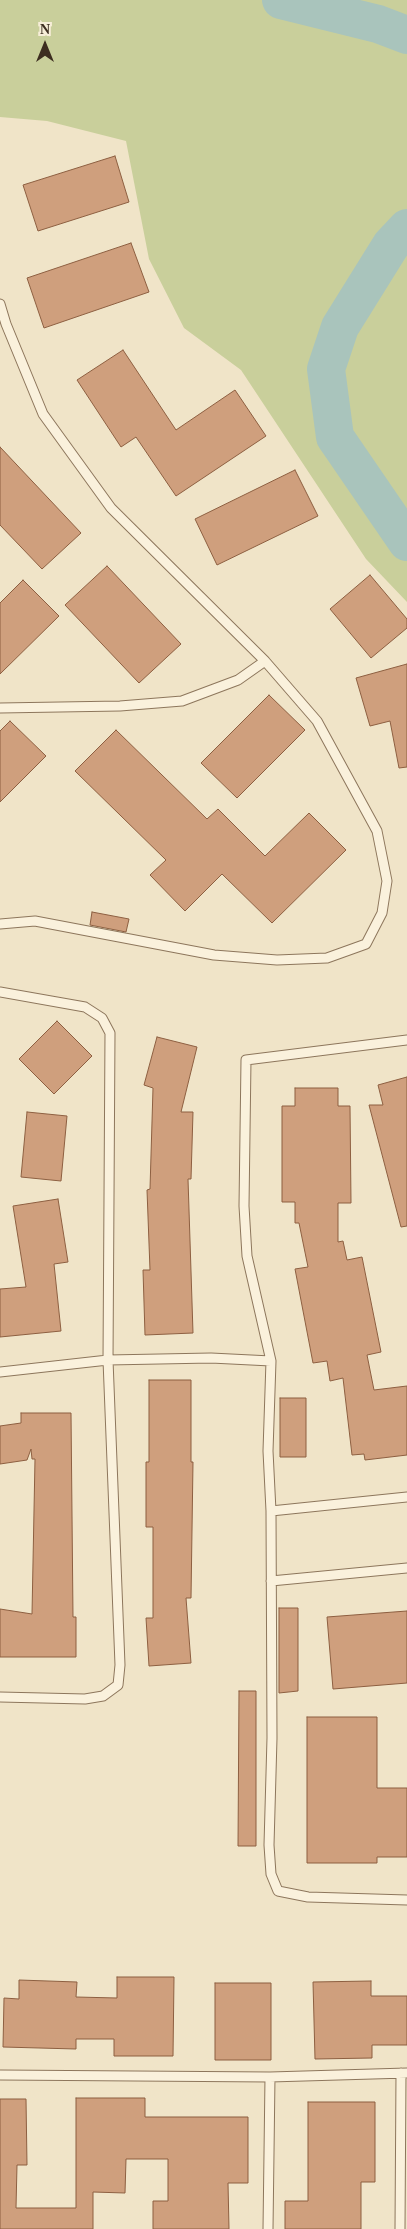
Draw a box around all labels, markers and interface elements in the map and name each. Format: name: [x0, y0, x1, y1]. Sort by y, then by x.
north arrow: [20, 20, 70, 70]
text: N: [40, 22, 50, 37]

